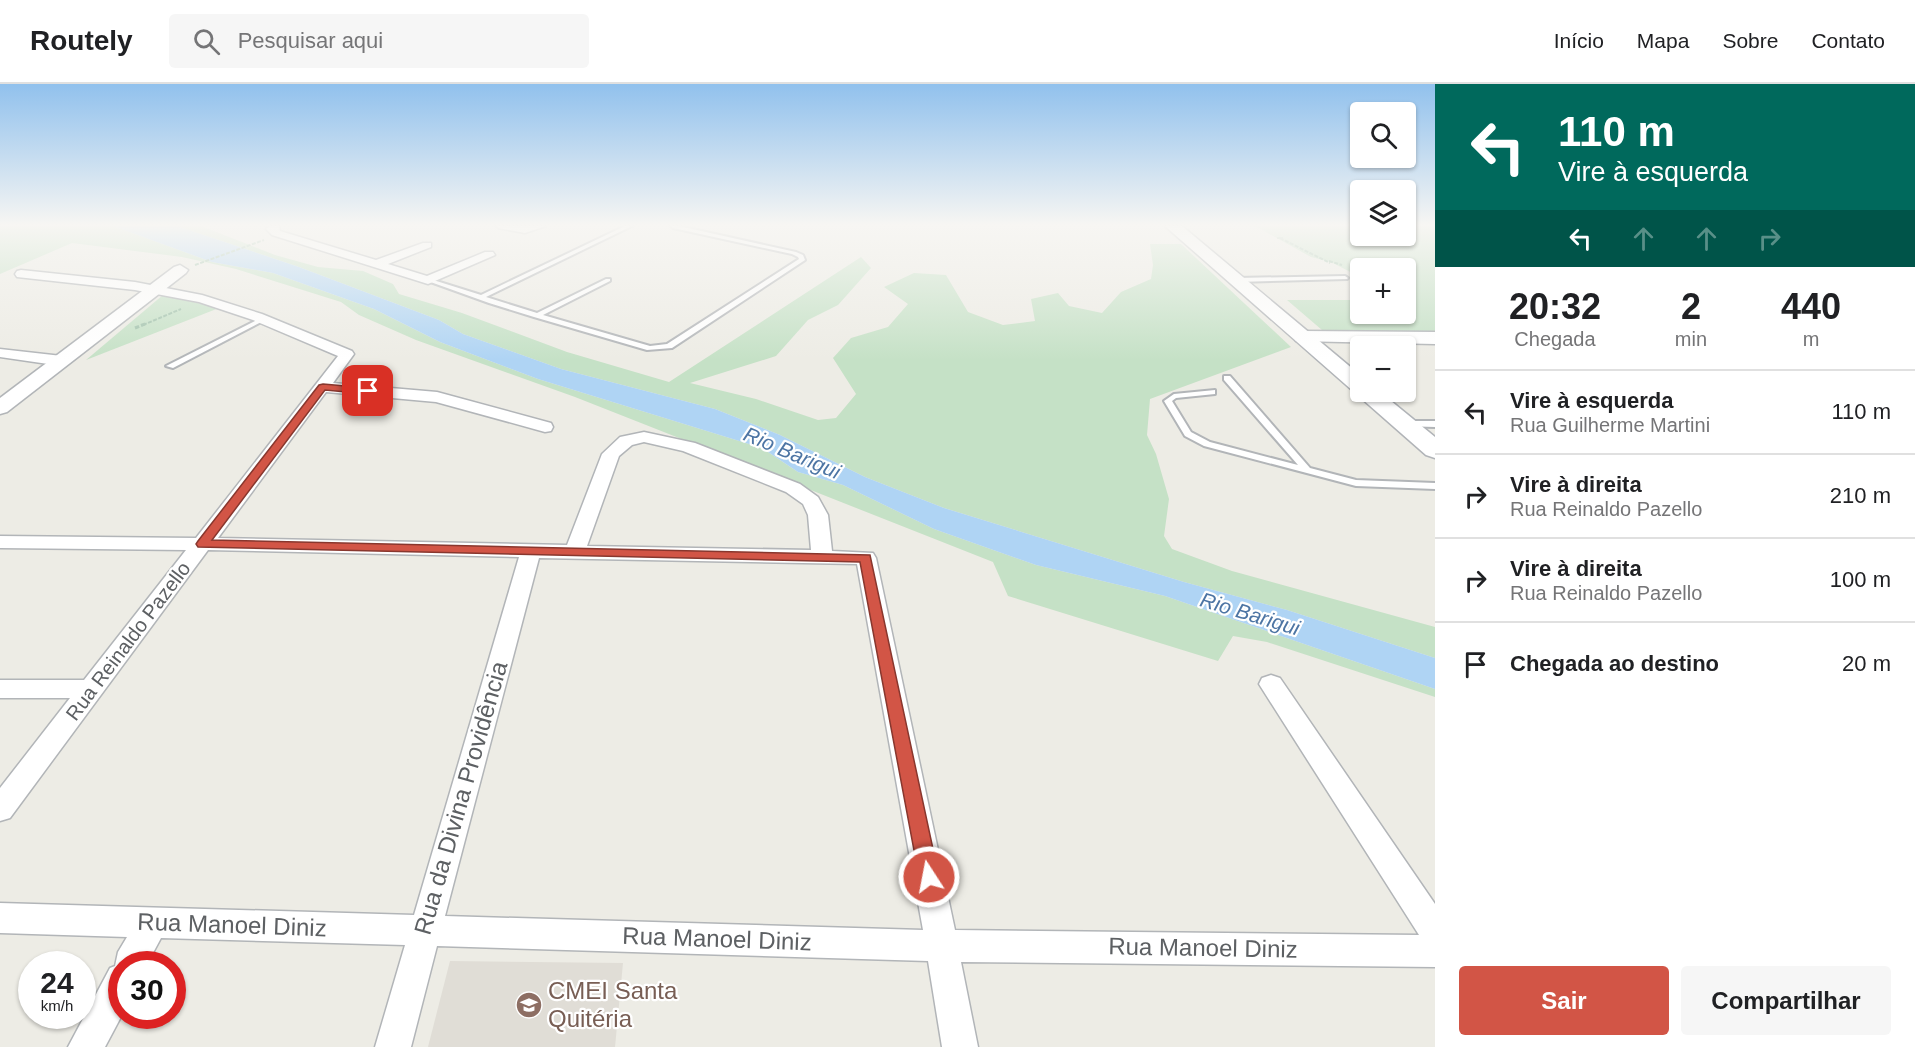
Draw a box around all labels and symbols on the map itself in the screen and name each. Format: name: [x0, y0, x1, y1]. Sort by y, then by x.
pin: [342, 365, 393, 416]
water label: Rio Barigui: [740, 422, 845, 484]
street label: Rua Reinaldo Pazello: [61, 558, 195, 724]
water label: Rio Barigui: [1198, 588, 1304, 640]
street label: Rua da Divina Providência: [409, 658, 513, 938]
position arrow: [897, 845, 961, 909]
street label: Rua Manoel Diniz: [137, 908, 327, 941]
street label: Rua Manoel Diniz: [622, 922, 812, 955]
street label: Rua Manoel Diniz: [1108, 932, 1298, 963]
speed limit sign: 30: [108, 951, 186, 1029]
place label: CMEI Santa Quitéria: [548, 977, 678, 1032]
school or university icon: CMEI Santa Quitéria: [514, 990, 544, 1020]

